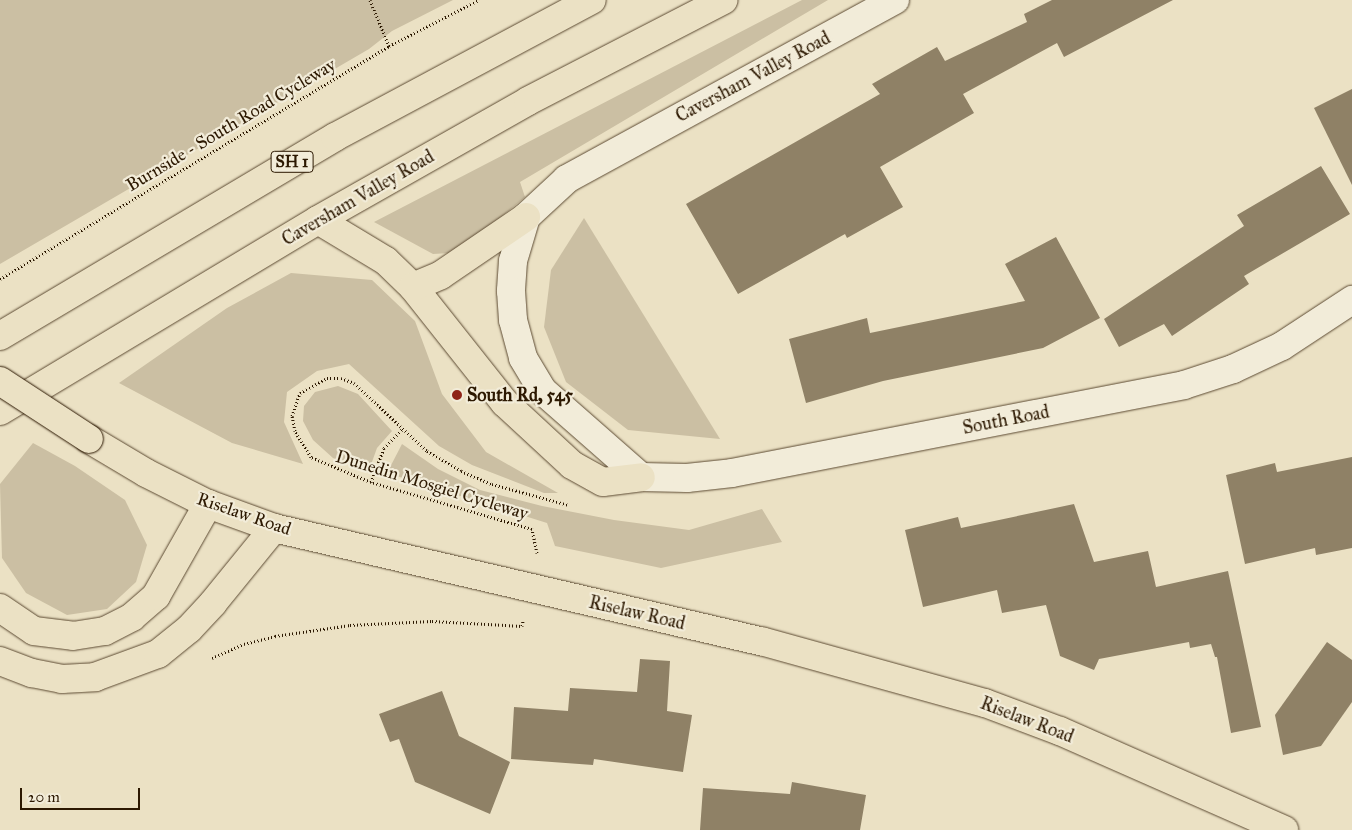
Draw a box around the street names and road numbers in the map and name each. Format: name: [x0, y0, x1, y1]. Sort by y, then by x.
street label: Caversham Valley Road: [672, 27, 834, 127]
street label: Burnside - South Road Cycleway: [122, 54, 340, 196]
street label: Caversham Valley Road: [278, 146, 438, 250]
road number: SH 1: [270, 148, 314, 176]
street label: South Road: [961, 401, 1051, 439]
street label: Dunedin Mosgiel Cycleway: [333, 445, 531, 525]
street label: Riselaw Road: [194, 488, 294, 540]
street label: Riselaw Road: [587, 591, 687, 635]
street label: Riselaw Road: [977, 692, 1077, 748]

